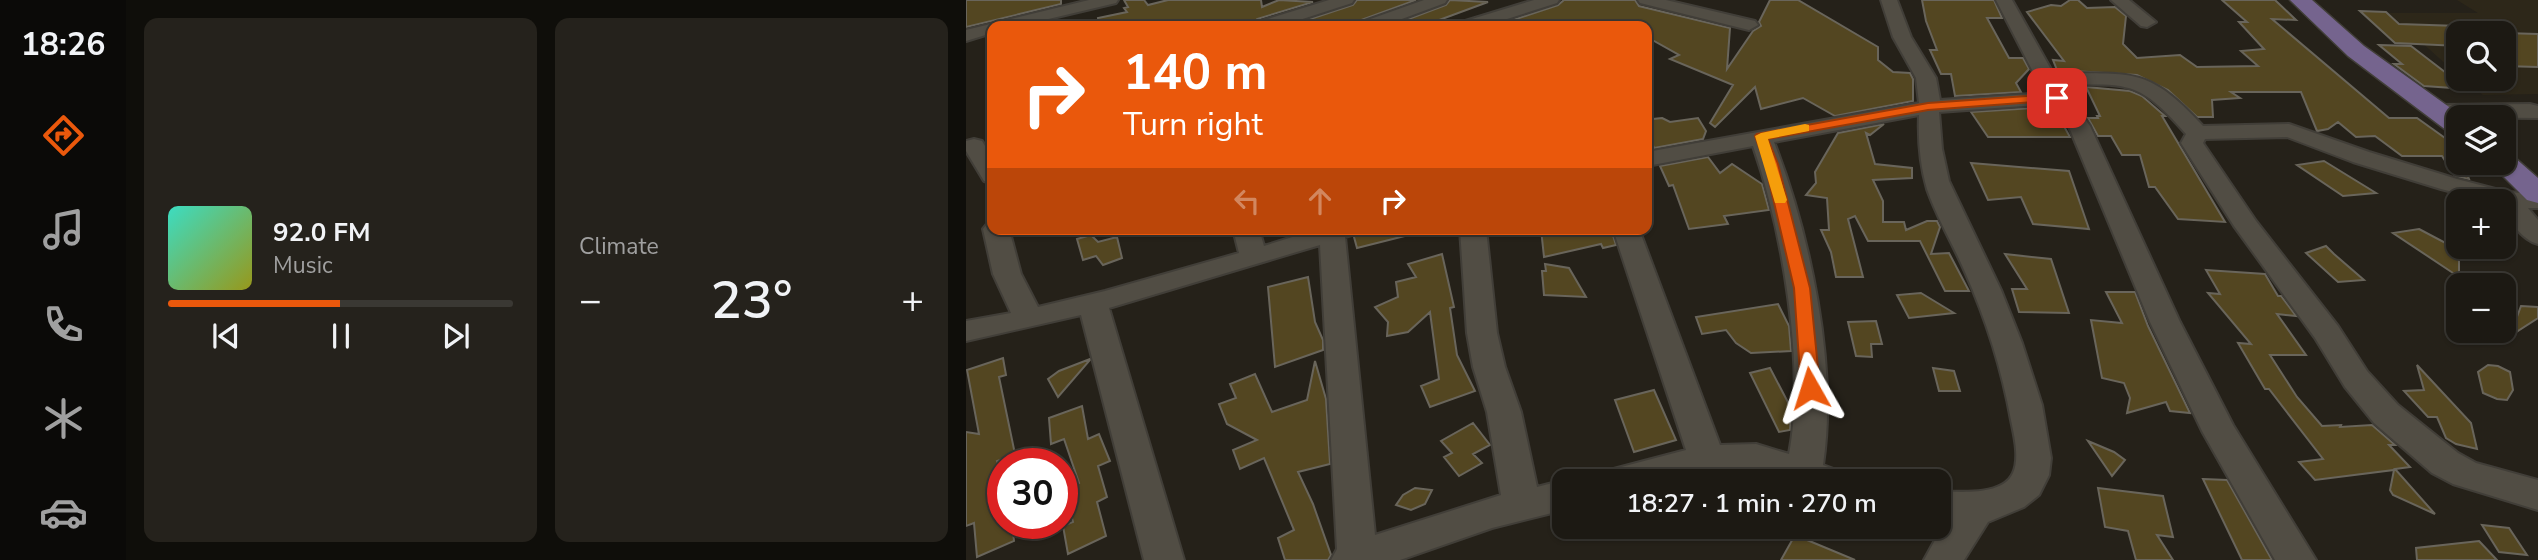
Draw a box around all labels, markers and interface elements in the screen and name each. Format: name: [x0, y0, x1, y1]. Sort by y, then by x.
map controls: [2446, 21, 2516, 343]
button: search: [2446, 21, 2516, 91]
text: 18:26: [21, 23, 105, 66]
text: 140 m: [1123, 39, 1267, 106]
icon: right: [1008, 49, 1099, 140]
pin: [2027, 68, 2087, 128]
icon: arrive: [2038, 79, 2076, 117]
text: Turn right: [1123, 103, 1263, 146]
button: layers: [2446, 105, 2516, 175]
icon: directions: [39, 111, 88, 160]
icon: left: [1228, 182, 1266, 220]
icon: ahead: [1301, 182, 1339, 220]
icon: right: [1374, 182, 1412, 220]
button: +: [2446, 189, 2516, 259]
icon: music: [39, 205, 88, 254]
text: 92.0 FM: [273, 215, 370, 250]
text: Climate: [579, 231, 659, 262]
text: Music: [273, 250, 333, 281]
text: 23°: [711, 265, 792, 336]
button: −: [2446, 273, 2516, 343]
text: −: [579, 275, 602, 326]
text: +: [901, 275, 924, 326]
icon: phone: [39, 300, 88, 349]
icon: previous: [207, 317, 245, 355]
icon: pause: [322, 317, 360, 355]
icon: next: [437, 317, 475, 355]
position arrow: [1773, 351, 1847, 425]
icon: climate: [39, 394, 88, 443]
speed limit sign: 30: [987, 448, 1078, 539]
text: 18:27 · 1 min · 270 m: [1626, 486, 1877, 521]
icon: car: [39, 488, 88, 537]

